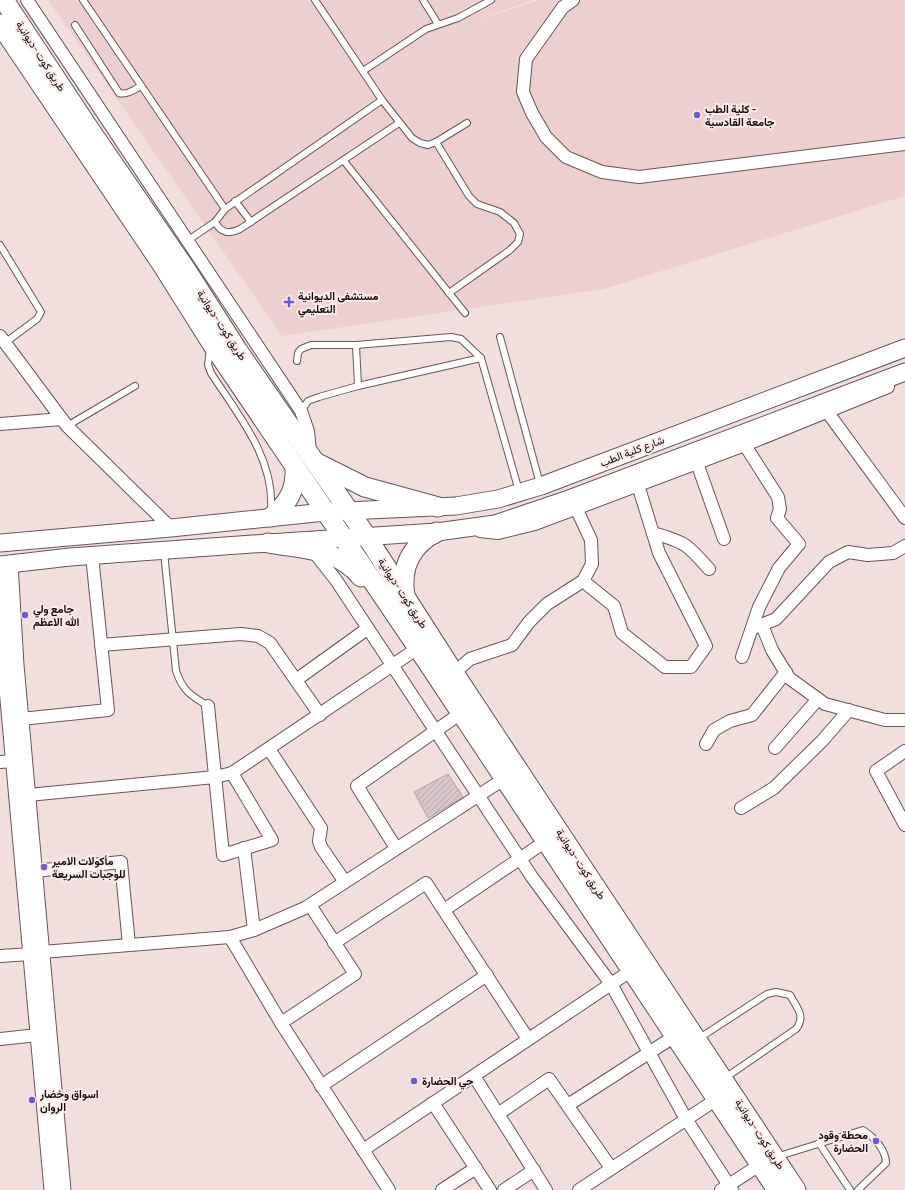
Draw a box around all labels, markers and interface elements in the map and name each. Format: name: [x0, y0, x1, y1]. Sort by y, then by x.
street label: طريق كوت -ديوانية: [13, 18, 70, 94]
place label: كلية الطب - جامعة القادسية: [705, 101, 775, 129]
marker: كلية الطب - جامعة القادسية: [692, 110, 702, 120]
street label: طريق كوت -ديوانية: [194, 287, 251, 363]
place label: مستشفى الديوانية التعليمي: [298, 288, 379, 318]
marker: مستشفى الديوانية التعليمي: [283, 296, 295, 308]
street label: شارع كلية الطب: [597, 431, 667, 471]
street label: طريق كوت -ديوانية: [375, 555, 432, 631]
place label: جامع ولي الله الاعظم: [33, 601, 79, 630]
marker: جامع ولي الله الاعظم: [20, 610, 30, 620]
street label: طريق كوت -ديوانية: [553, 826, 610, 902]
place label: مأكولات الامير للوجبات السريعة: [51, 853, 126, 881]
marker: مأكولات الامير للوجبات السريعة: [39, 862, 49, 872]
place label: حي الحضارة: [422, 1073, 474, 1090]
marker: حي الحضارة: [409, 1076, 419, 1086]
place label: اسواق وخضار الروان: [39, 1086, 99, 1114]
marker: اسواق وخضار الروان: [27, 1095, 37, 1105]
street label: طريق كوت -ديوانية: [732, 1096, 789, 1172]
place label: محطة وقود الحضارة: [818, 1127, 868, 1155]
marker: محطة وقود الحضارة: [871, 1136, 881, 1146]

